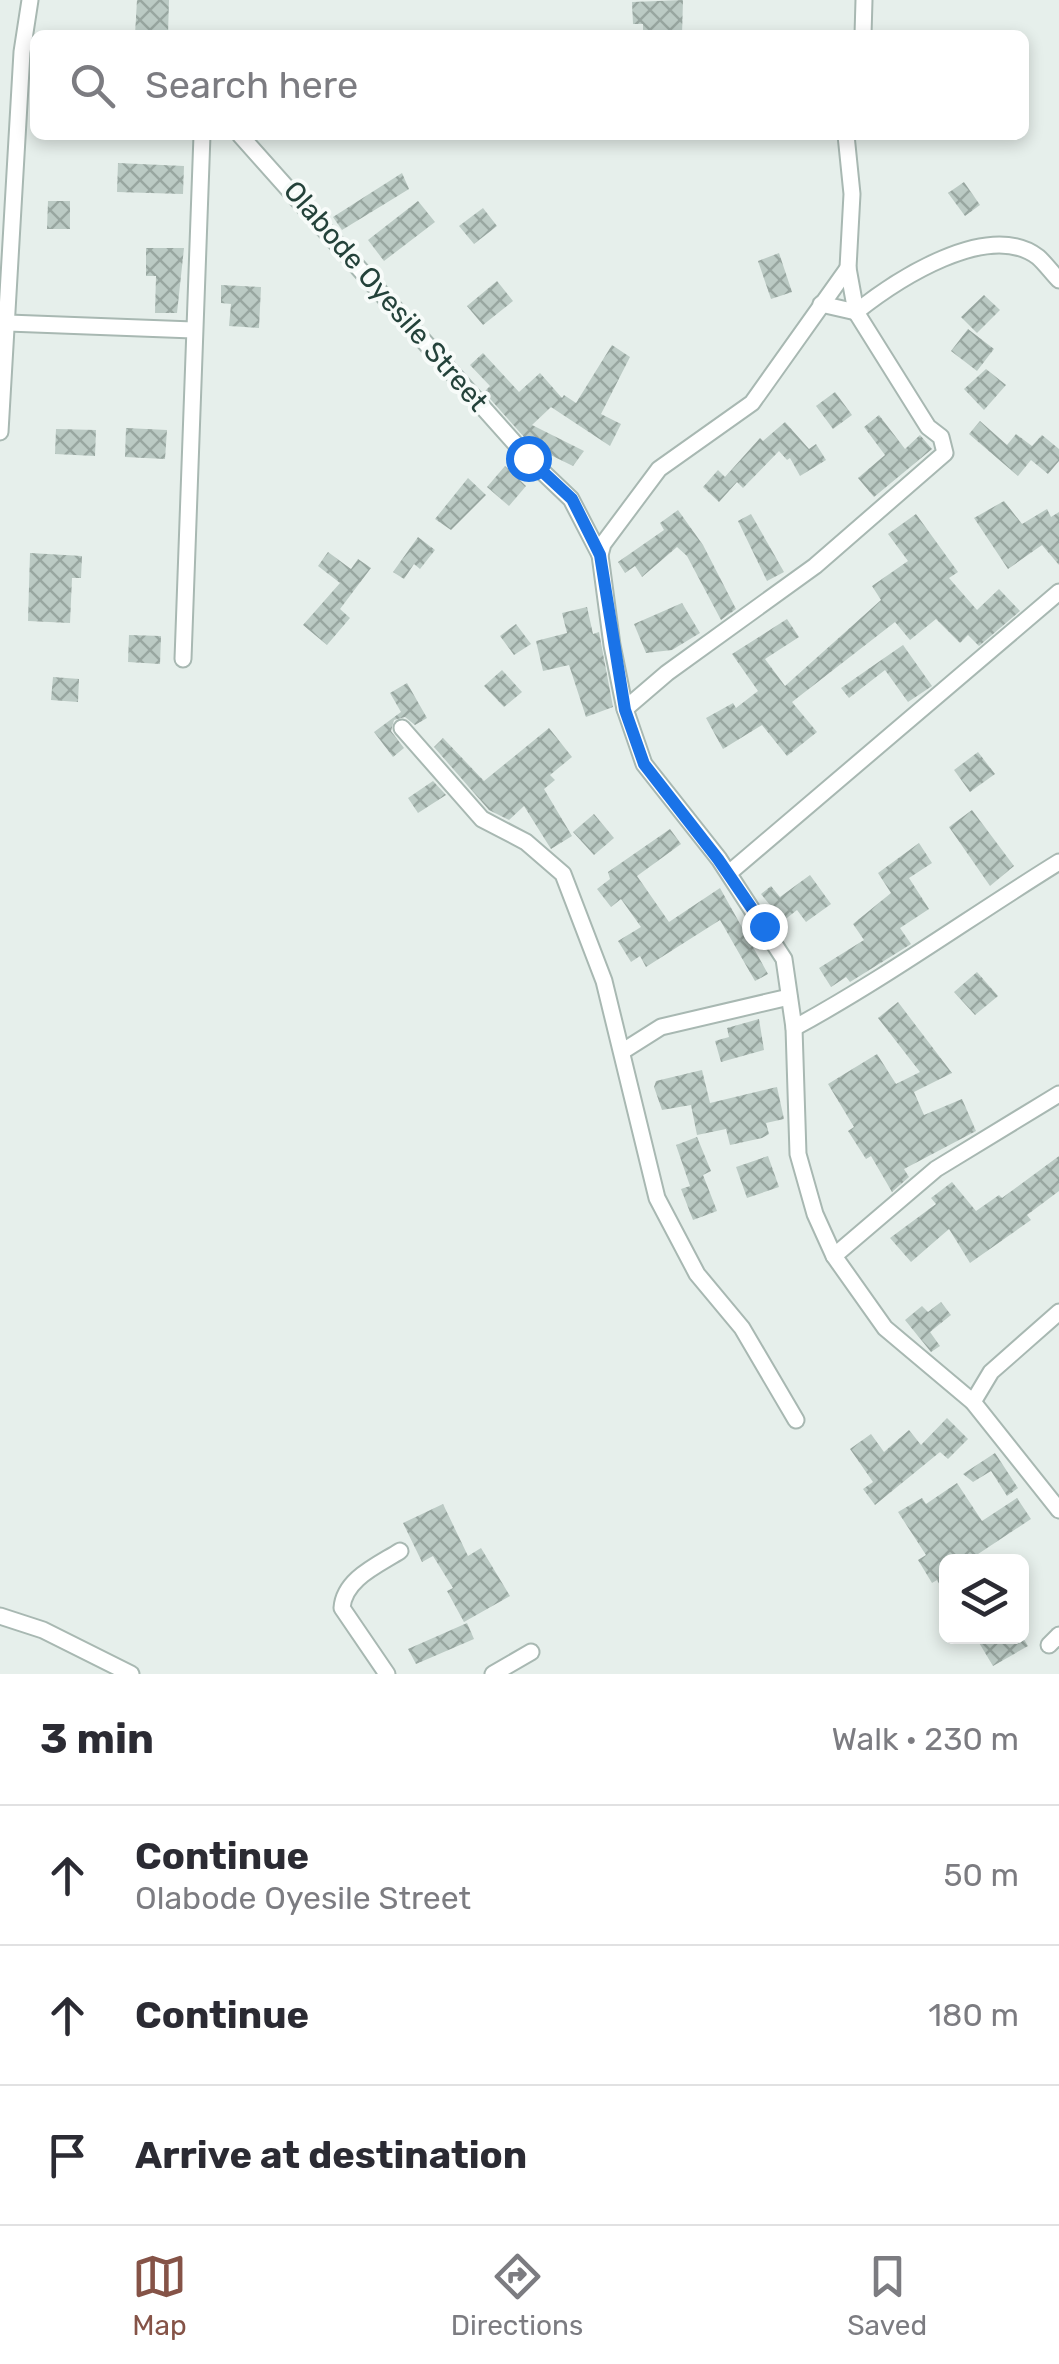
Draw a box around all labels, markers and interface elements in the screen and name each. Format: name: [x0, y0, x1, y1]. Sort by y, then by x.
search box: [30, 30, 1029, 140]
icon: search: [65, 58, 120, 113]
text: Search here: [145, 62, 358, 108]
street label: Olabode Oyesile Street: [277, 174, 495, 418]
route start: [506, 436, 552, 482]
route end: [742, 904, 788, 950]
map controls: [939, 1554, 1029, 1644]
button: layers: [939, 1554, 1029, 1644]
text: 3 min: [40, 1714, 154, 1764]
text: Walk · 230 m: [832, 1720, 1019, 1758]
text: Continue: [135, 1833, 309, 1879]
icon: ahead: [40, 1848, 95, 1903]
text: 50 m: [943, 1856, 1019, 1894]
text: Olabode Oyesile Street: [135, 1879, 471, 1917]
icon: ahead: [40, 1988, 95, 2043]
text: Continue: [135, 1992, 309, 2038]
text: 180 m: [928, 1996, 1019, 2034]
icon: arrive: [40, 2128, 95, 2183]
text: Arrive at destination: [135, 2132, 527, 2178]
tab: Map: [132, 2249, 187, 2342]
tab: Directions: [451, 2249, 583, 2342]
tab: Saved: [847, 2249, 927, 2342]

